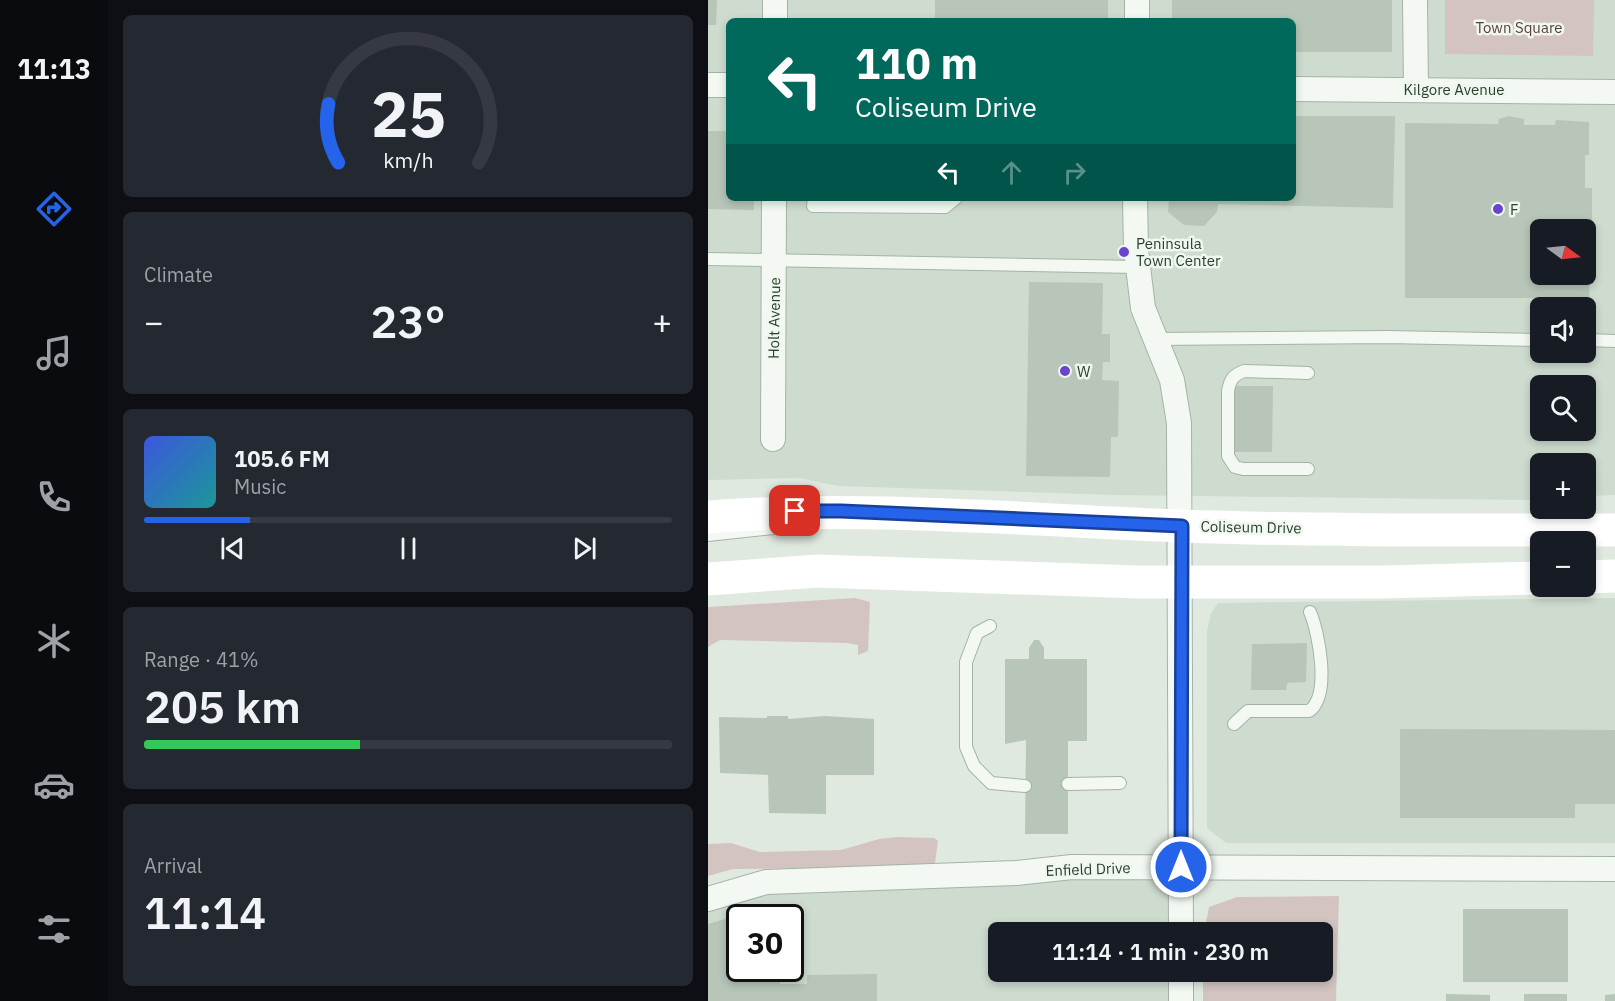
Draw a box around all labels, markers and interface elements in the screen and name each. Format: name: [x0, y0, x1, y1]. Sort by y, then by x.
park label: Town Square: [1475, 18, 1563, 37]
text: 110 m: [855, 36, 978, 91]
icon: left: [756, 42, 834, 120]
text: 11:13: [17, 51, 91, 86]
text: 25: [371, 73, 445, 154]
street label: Kilgore Avenue: [1404, 80, 1504, 99]
text: Coliseum Drive: [855, 89, 1037, 124]
text: km/h: [383, 146, 433, 174]
icon: left: [932, 156, 965, 189]
icon: ahead: [995, 156, 1028, 189]
icon: right: [1058, 156, 1091, 189]
icon: directions: [33, 188, 75, 230]
place label: F: [1510, 200, 1518, 219]
marker: F: [1491, 202, 1505, 216]
north arrow: [1530, 219, 1596, 285]
map controls: [1530, 219, 1596, 597]
place label: Peninsula Town Center: [1136, 234, 1221, 270]
marker: Peninsula Town Center: [1117, 245, 1131, 259]
text: Climate: [144, 261, 213, 288]
street label: Holt Avenue: [764, 277, 784, 359]
text: 23°: [370, 292, 446, 350]
button: sound: [1530, 297, 1596, 363]
text: −: [144, 300, 164, 343]
text: +: [652, 300, 672, 343]
icon: music: [33, 332, 75, 374]
place label: W: [1077, 362, 1091, 381]
marker: W: [1058, 364, 1072, 378]
button: search: [1530, 375, 1596, 441]
text: 105.6 FM: [234, 444, 330, 473]
button: +: [1530, 453, 1596, 519]
text: Music: [234, 473, 286, 500]
icon: phone: [33, 476, 75, 518]
pin: [769, 485, 820, 536]
icon: arrive: [778, 494, 811, 527]
street label: Coliseum Drive: [1200, 517, 1302, 537]
button: −: [1530, 531, 1596, 597]
icon: previous: [216, 532, 249, 565]
icon: pause: [392, 532, 425, 565]
icon: next: [568, 532, 601, 565]
icon: climate: [33, 620, 75, 662]
text: Range · 41%: [144, 646, 259, 673]
text: 205 km: [144, 677, 301, 735]
icon: car: [33, 764, 75, 806]
position arrow: [1149, 835, 1213, 899]
text: Arrival: [144, 852, 202, 879]
street label: Enfield Drive: [1045, 858, 1131, 880]
text: 11:14: [144, 883, 266, 941]
speed limit sign: 30: [726, 904, 804, 982]
icon: filters: [33, 908, 75, 950]
text: 11:14 · 1 min · 230 m: [1052, 937, 1269, 966]

